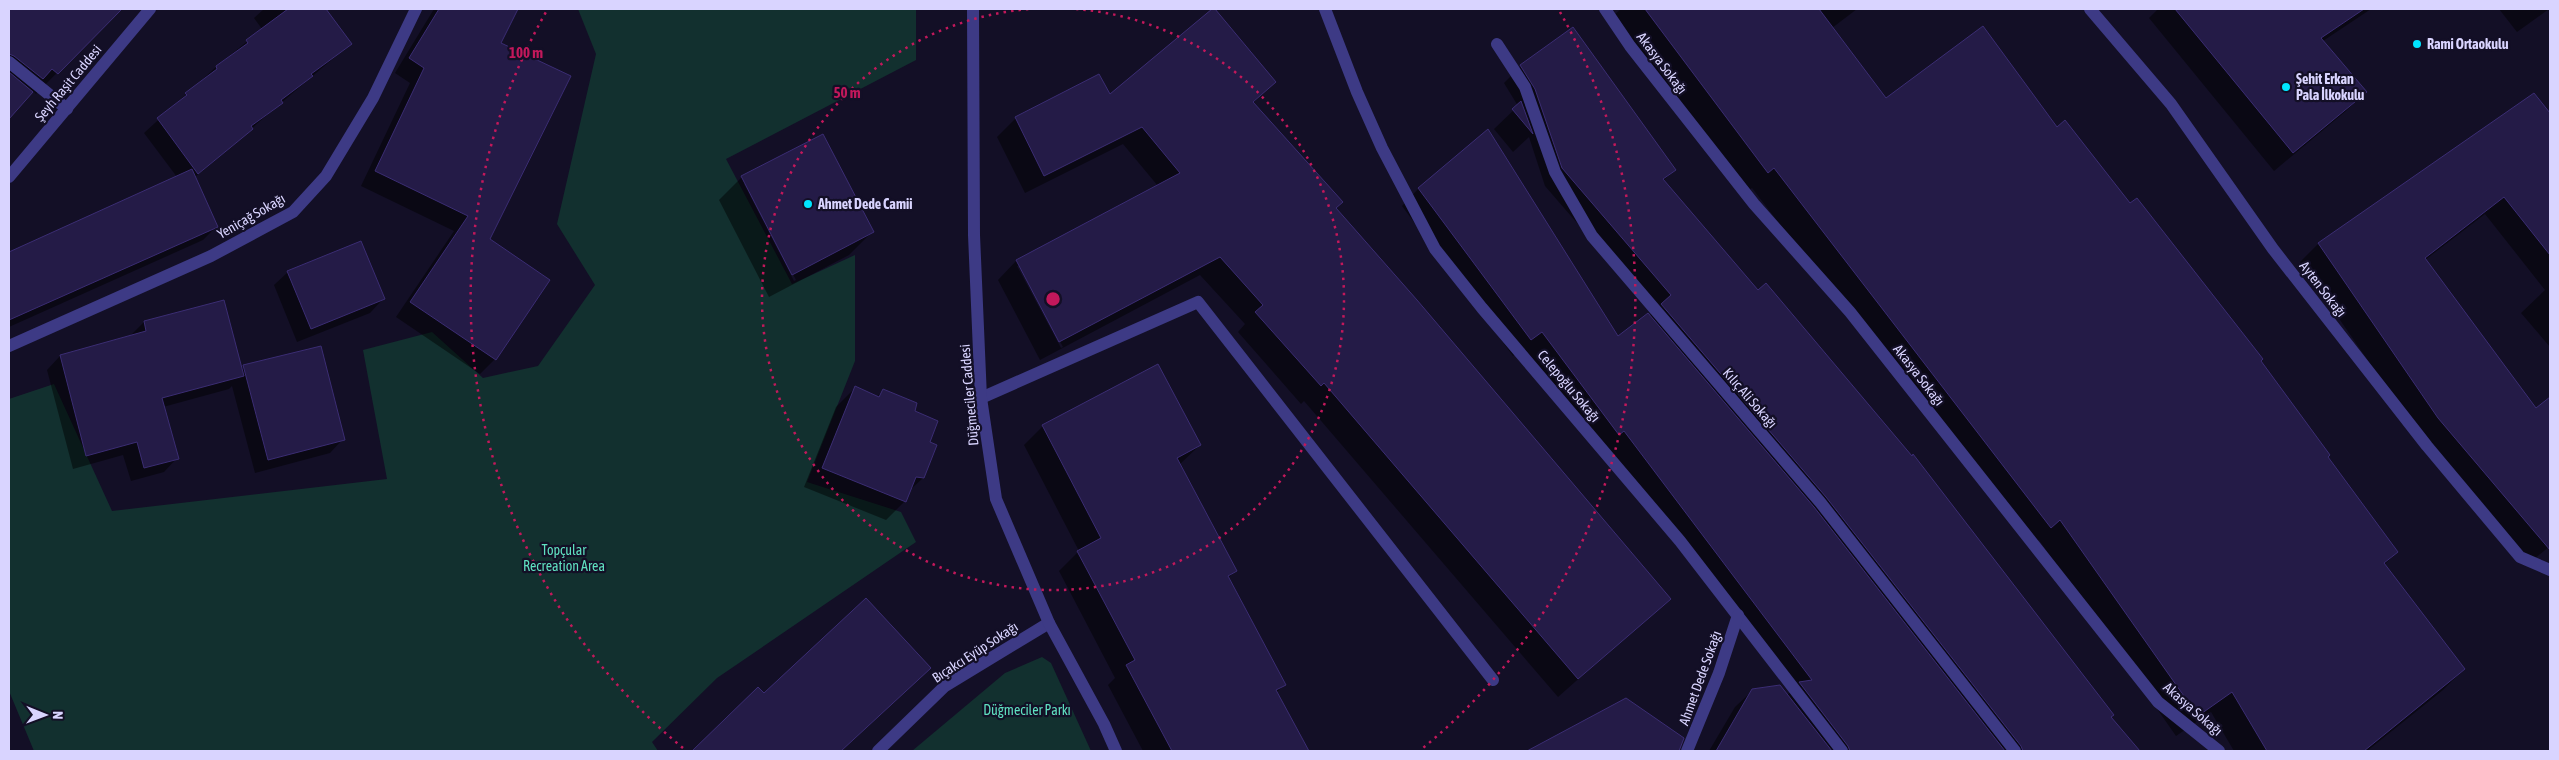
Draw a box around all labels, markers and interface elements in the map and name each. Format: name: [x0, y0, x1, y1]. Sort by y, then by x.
street label: Akasya Sokağı: [1634, 29, 1690, 97]
place label: Rami Ortaokulu: [2427, 36, 2509, 52]
marker: Rami Ortaokulu: [2411, 38, 2423, 50]
street label: Şeyh Raşit Caddesi: [31, 42, 105, 124]
text: 100 m: [509, 44, 543, 61]
place label: Şehit Erkan Pala İlkokulu: [2296, 71, 2365, 103]
marker: Şehit Erkan Pala İlkokulu: [2280, 81, 2292, 93]
text: 50 m: [834, 84, 861, 101]
street label: Yeniçağ Sokağı: [214, 190, 288, 242]
place label: Ahmet Dede Camii: [817, 196, 912, 212]
marker: Ahmet Dede Camii: [802, 198, 814, 210]
street label: Ayten Sokağı: [2296, 258, 2350, 320]
centre of rings: [1044, 290, 1062, 308]
street label: Akasya Sokağı: [1890, 341, 1948, 409]
street label: Düğmeciler Caddesi: [957, 344, 981, 446]
street label: Celepoğlu Sokağı: [1534, 347, 1604, 425]
street label: Kılıç Ali Sokağı: [1720, 365, 1780, 431]
park label: Topçular Recreation Area: [523, 542, 605, 574]
street label: Bıçakcı Eyüp Sokağı: [929, 618, 1021, 686]
street label: Ahmet Dede Sokağı: [1675, 629, 1725, 727]
street label: Akasya Sokağı: [2160, 679, 2226, 739]
north arrow: [20, 690, 70, 740]
park label: Düğmeciler Parkı: [983, 702, 1071, 718]
text: N: [50, 711, 66, 719]

